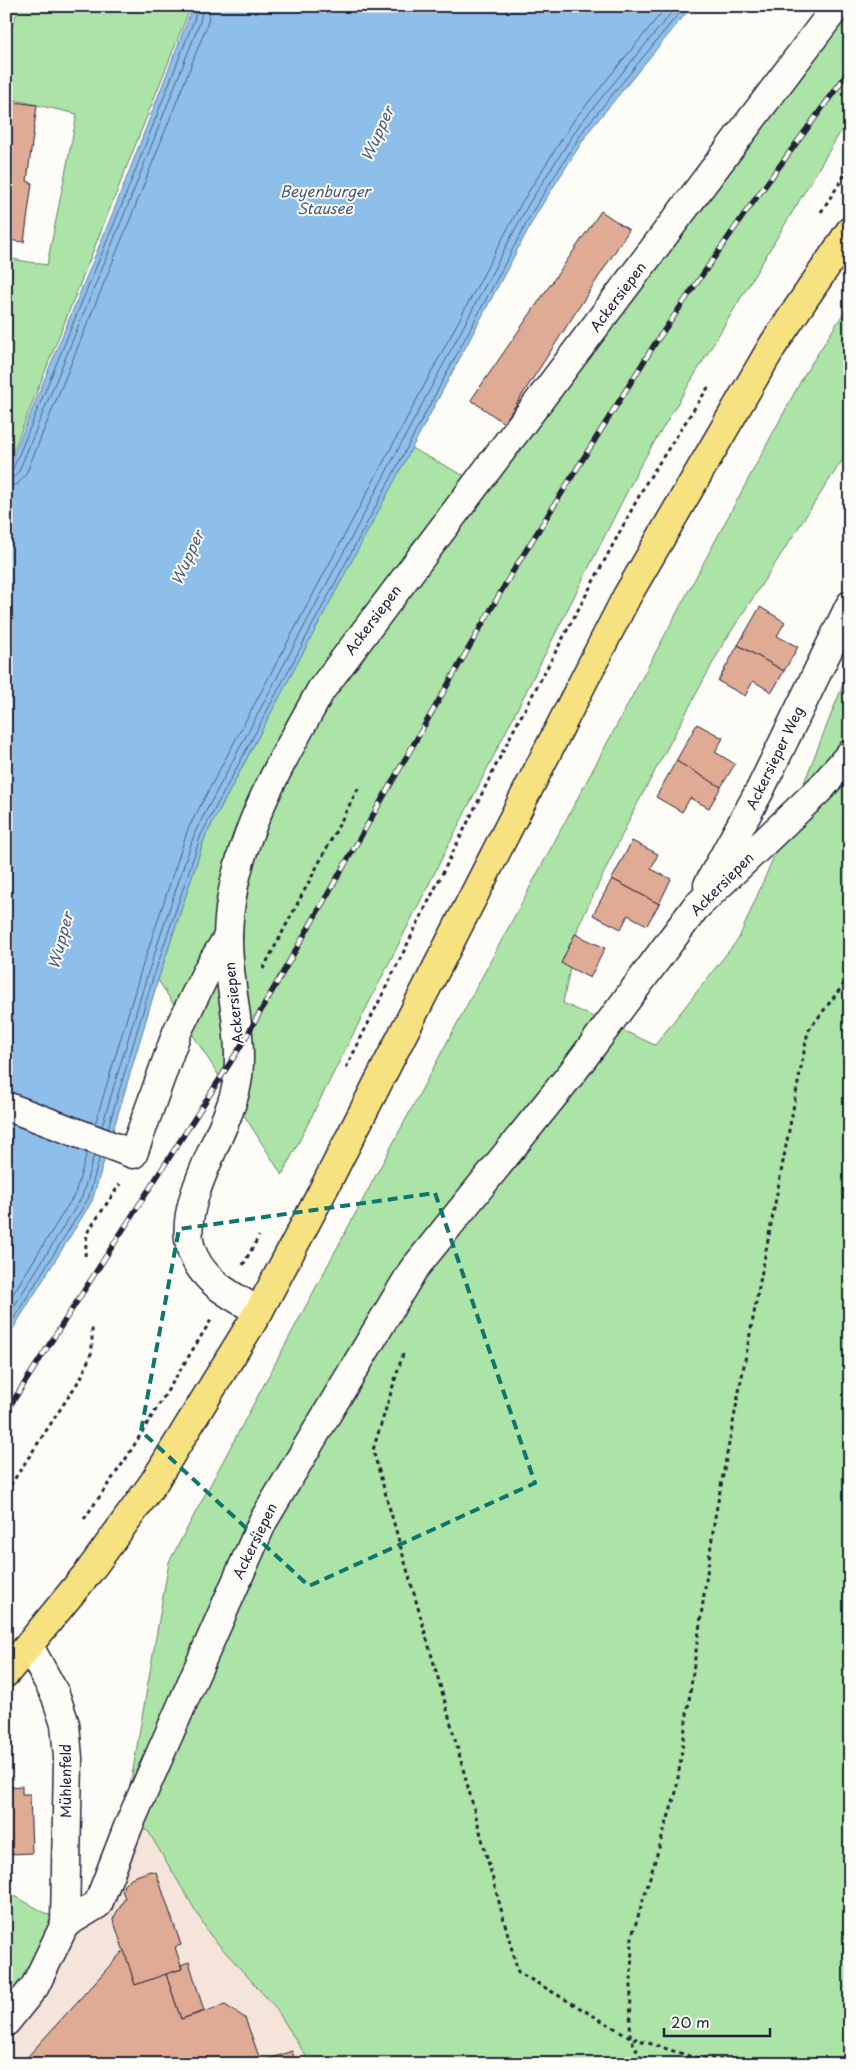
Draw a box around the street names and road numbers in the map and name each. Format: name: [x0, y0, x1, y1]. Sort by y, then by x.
street label: Ackersiepen: [584, 257, 651, 336]
street label: Ackersiepen: [339, 580, 406, 659]
street label: Ackersieper Weg: [740, 703, 809, 813]
street label: Ackersiepen: [685, 847, 758, 920]
street label: Ackersiepen: [219, 961, 248, 1045]
street label: Ackersiepen: [227, 1499, 282, 1582]
street label: Mühlenfeld: [55, 1744, 76, 1818]

